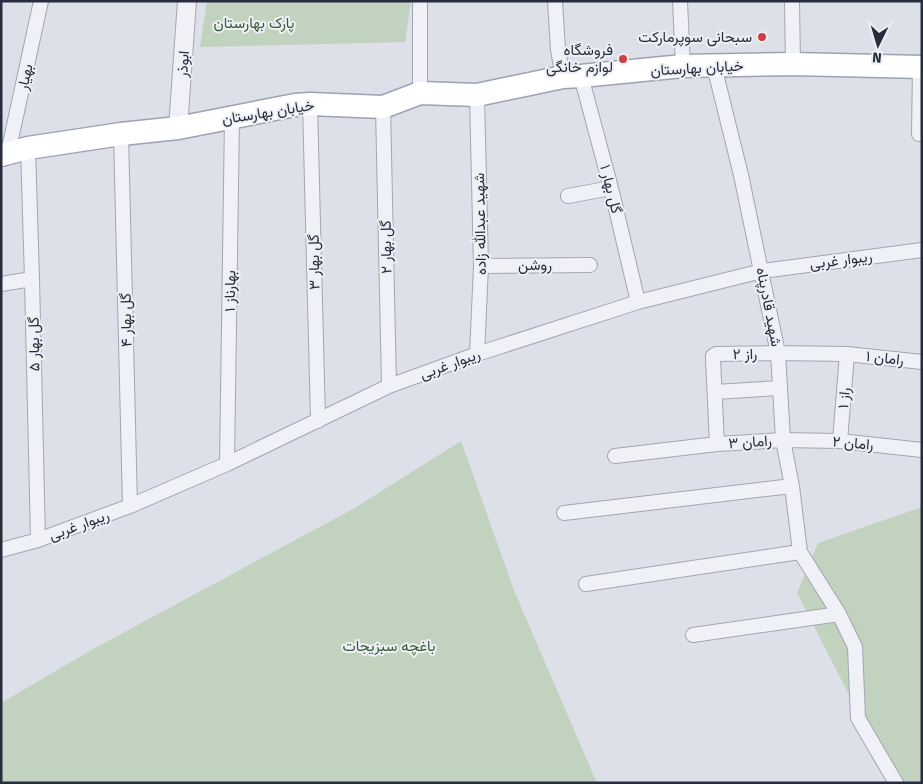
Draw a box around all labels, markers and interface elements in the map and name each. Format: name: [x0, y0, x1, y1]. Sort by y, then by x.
park label: پارک بهارستان: [214, 14, 294, 33]
north arrow: [853, 20, 903, 70]
place label: سبحانی سوپرمارکت: [638, 28, 752, 47]
marker: سبحانی سوپرمارکت: [756, 31, 768, 43]
place label: فروشگاه لوازم خانگی: [546, 41, 613, 77]
text: N: [872, 49, 882, 66]
street label: ابوذر: [173, 50, 193, 79]
marker: فروشگاه لوازم خانگی: [617, 53, 629, 65]
street label: خیابان بهارستان: [650, 57, 744, 79]
street label: بهیار: [13, 62, 37, 93]
street label: خیابان بهارستان: [221, 96, 315, 128]
street label: گل بهار ۱: [596, 163, 626, 216]
street label: شهید عبدالله زاده: [470, 173, 490, 275]
street label: گل بهار ۲: [377, 220, 395, 274]
street label: گل بهار ۳: [305, 234, 323, 290]
street label: ریبوار غربی: [809, 247, 874, 274]
street label: روشن: [518, 256, 552, 275]
street label: شهید قادرپناه: [752, 266, 786, 349]
street label: بهارناز ۱: [221, 270, 239, 312]
street label: گل بهار ۴: [117, 292, 135, 347]
street label: گل بهار ۵: [25, 316, 43, 371]
street label: ریبوار غربی: [417, 345, 483, 384]
street label: راز ۲: [733, 345, 757, 363]
street label: رامان ۱: [865, 347, 905, 369]
street label: راز ۱: [834, 387, 854, 409]
street label: رامان ۳: [728, 432, 772, 452]
street label: رامان ۲: [832, 432, 874, 454]
street label: ریبوار غربی: [46, 506, 112, 545]
park label: باغچه سبزیجات: [343, 637, 435, 656]

